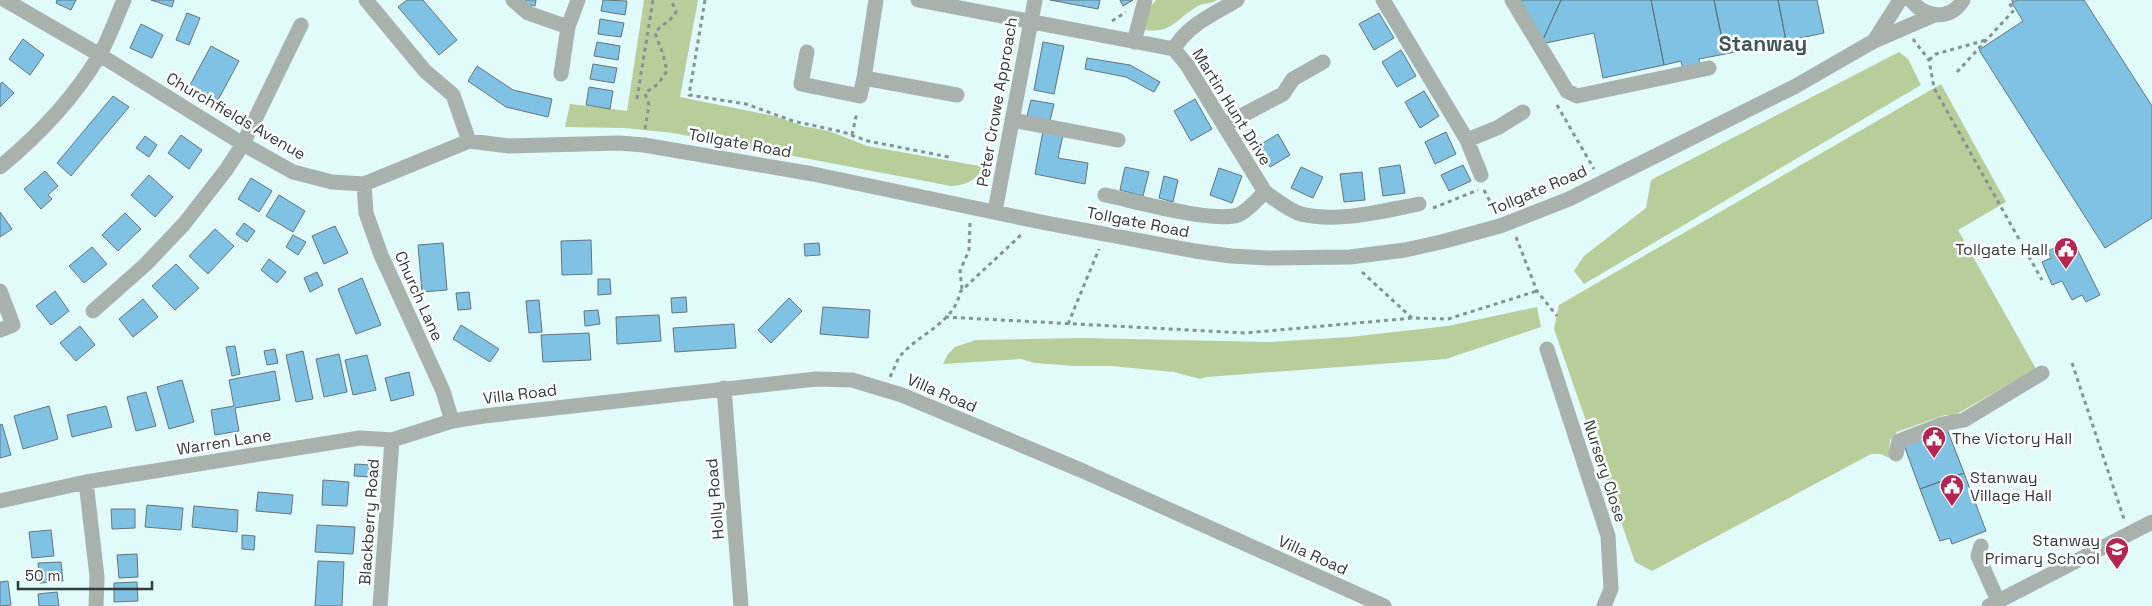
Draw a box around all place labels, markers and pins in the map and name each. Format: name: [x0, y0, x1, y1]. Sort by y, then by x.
public building icon: Tollgate Hall: [2053, 236, 2079, 270]
place label: Tollgate Hall: [1955, 239, 2048, 260]
public building icon: The Victory Hall: [1921, 425, 1947, 459]
place label: The Victory Hall: [1952, 428, 2072, 449]
place label: Stanway Village Hall: [1970, 467, 2052, 506]
public building icon: Stanway Village Hall: [1939, 473, 1965, 507]
place label: Stanway Primary School: [1985, 530, 2100, 569]
school or university icon: Stanway Primary School: [2104, 536, 2130, 570]

